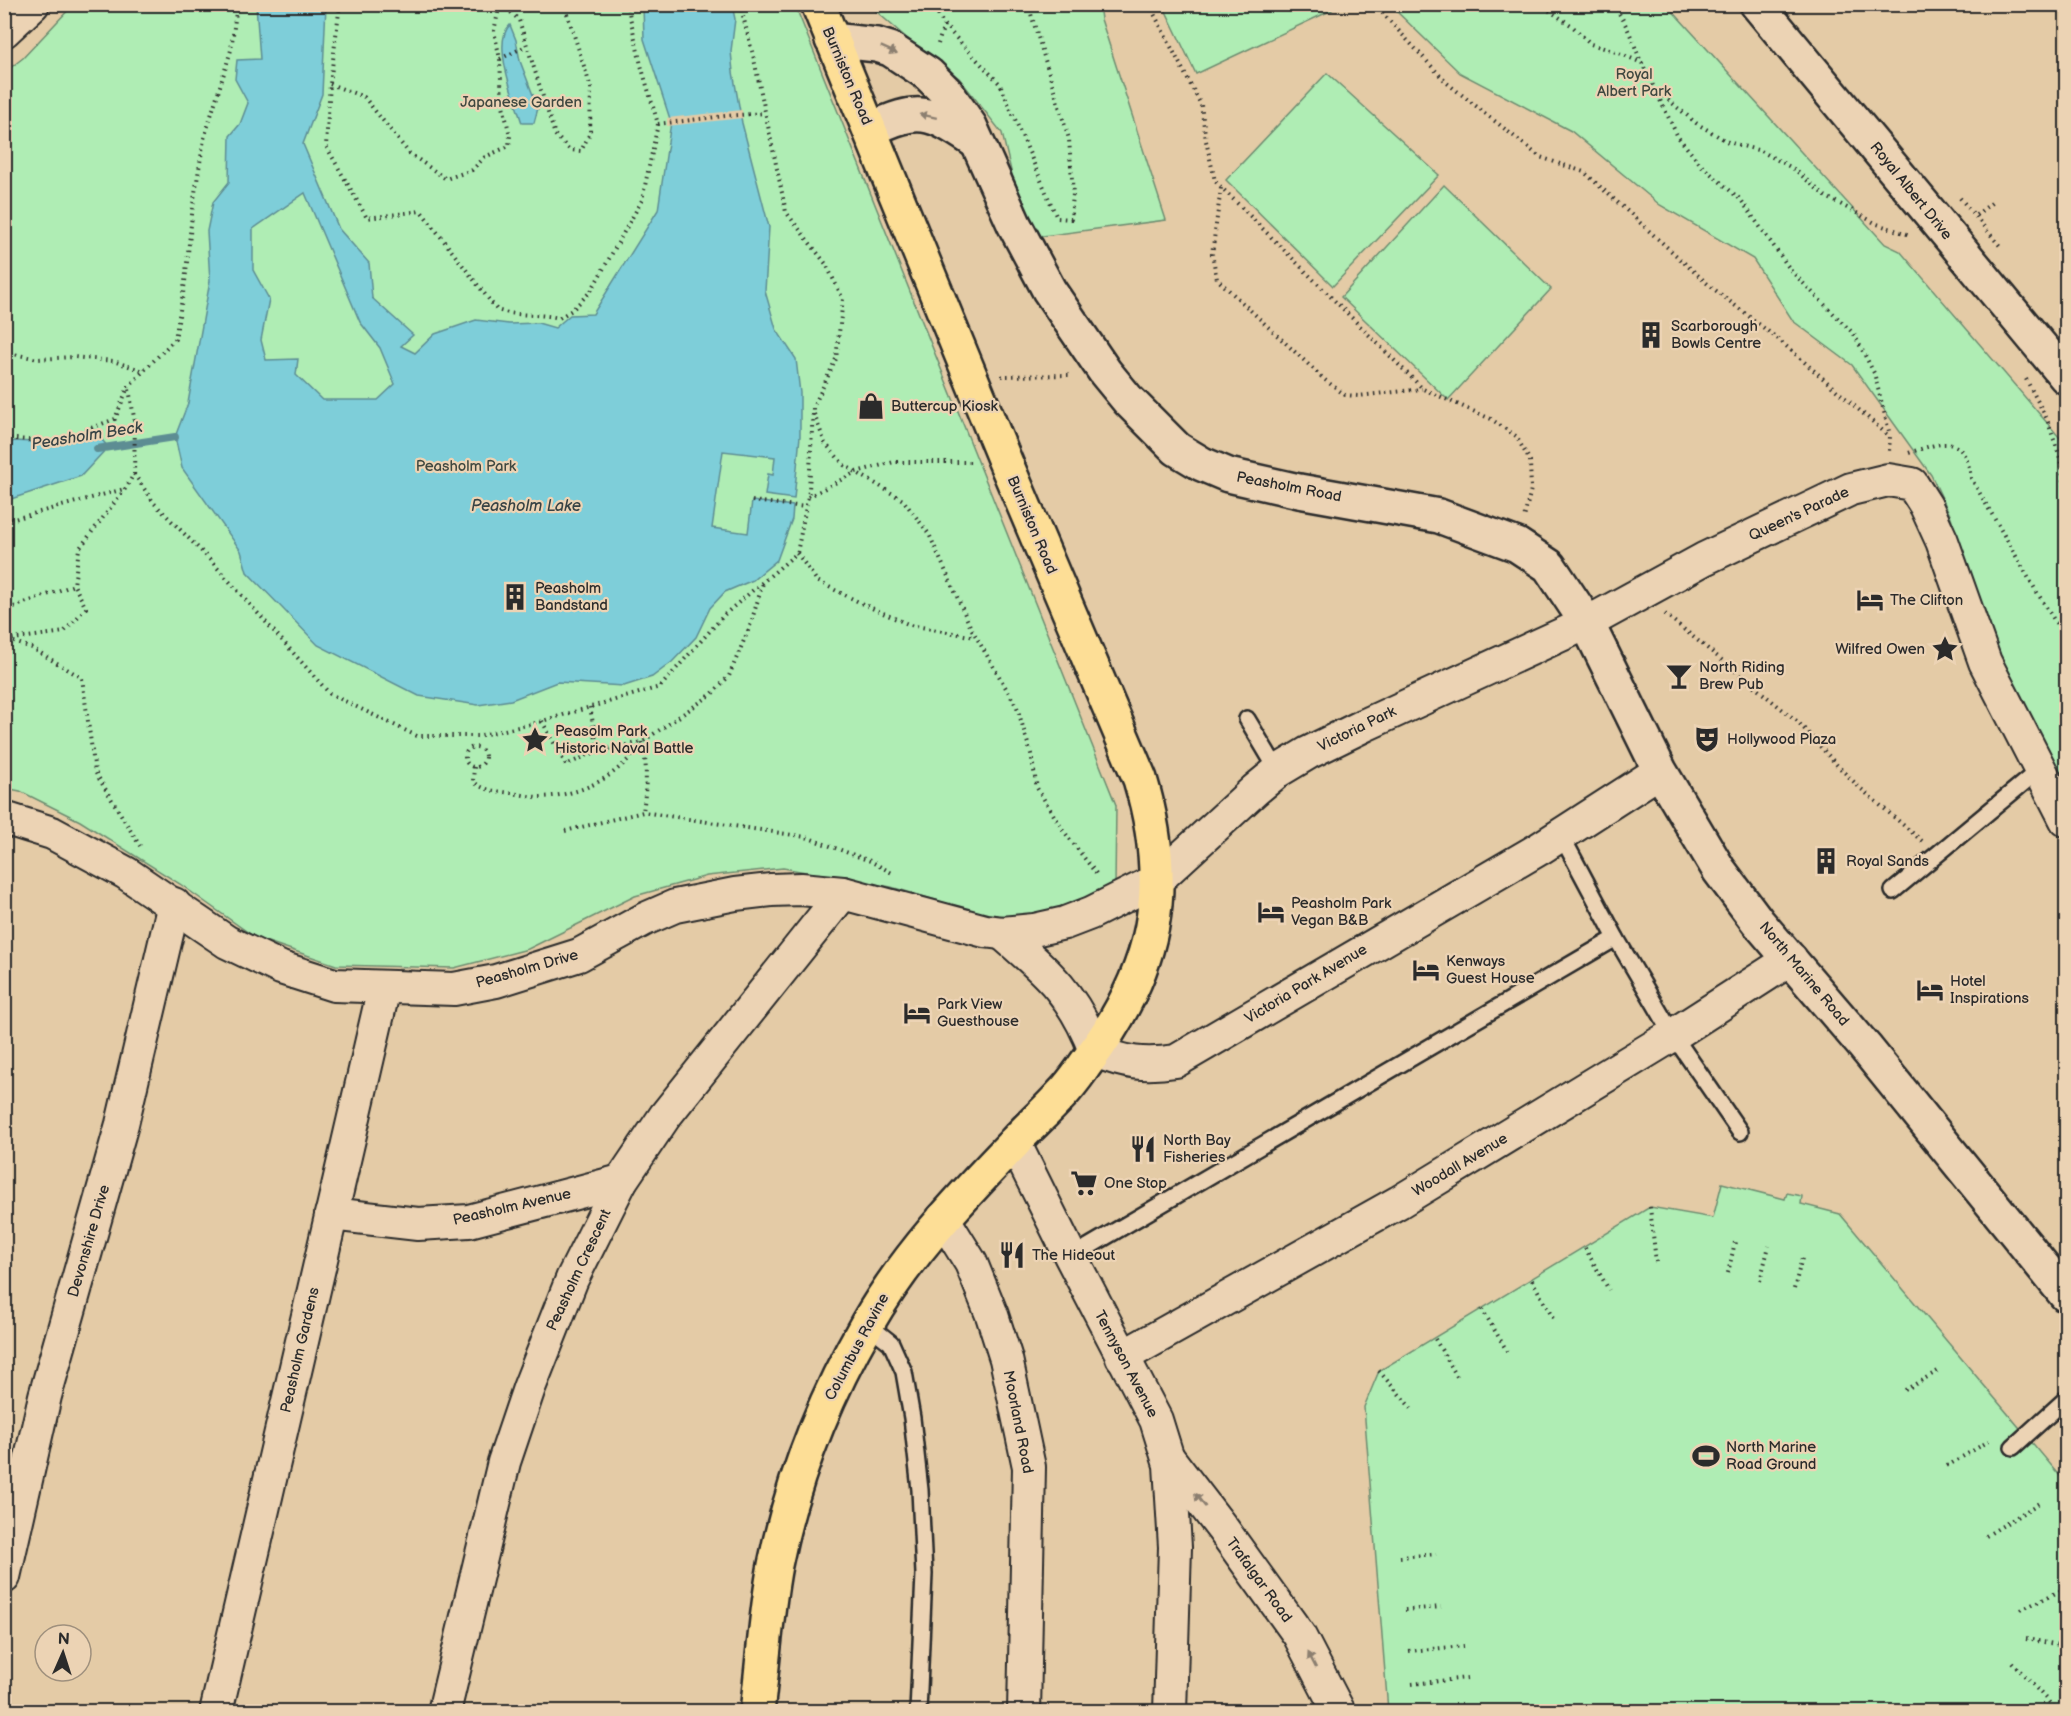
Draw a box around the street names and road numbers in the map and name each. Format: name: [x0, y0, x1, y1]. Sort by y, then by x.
street label: Burniston Road: [818, 24, 876, 128]
street label: Royal Albert Drive: [1866, 138, 1956, 244]
street label: Peasholm Road: [1235, 468, 1343, 506]
street label: Burniston Road: [1003, 473, 1061, 577]
street label: Queen's Parade: [1746, 482, 1852, 545]
street label: Victoria Park: [1315, 702, 1400, 756]
street label: North Marine Road: [1755, 918, 1853, 1030]
street label: Victoria Park Avenue: [1241, 940, 1371, 1028]
street label: Peasholm Drive: [474, 945, 580, 993]
street label: Woodall Avenue: [1409, 1129, 1511, 1201]
street label: Devonshire Drive: [64, 1182, 114, 1299]
street label: Peasholm Avenue: [451, 1184, 573, 1230]
street label: Peasholm Crescent: [542, 1206, 616, 1334]
street label: Peasholm Gardens: [276, 1285, 324, 1415]
street label: Columbus Ravine: [821, 1290, 893, 1404]
street label: Tennyson Avenue: [1090, 1307, 1162, 1421]
street label: Moorland Road: [999, 1369, 1037, 1475]
street label: Trafalgar Road: [1222, 1534, 1296, 1626]

